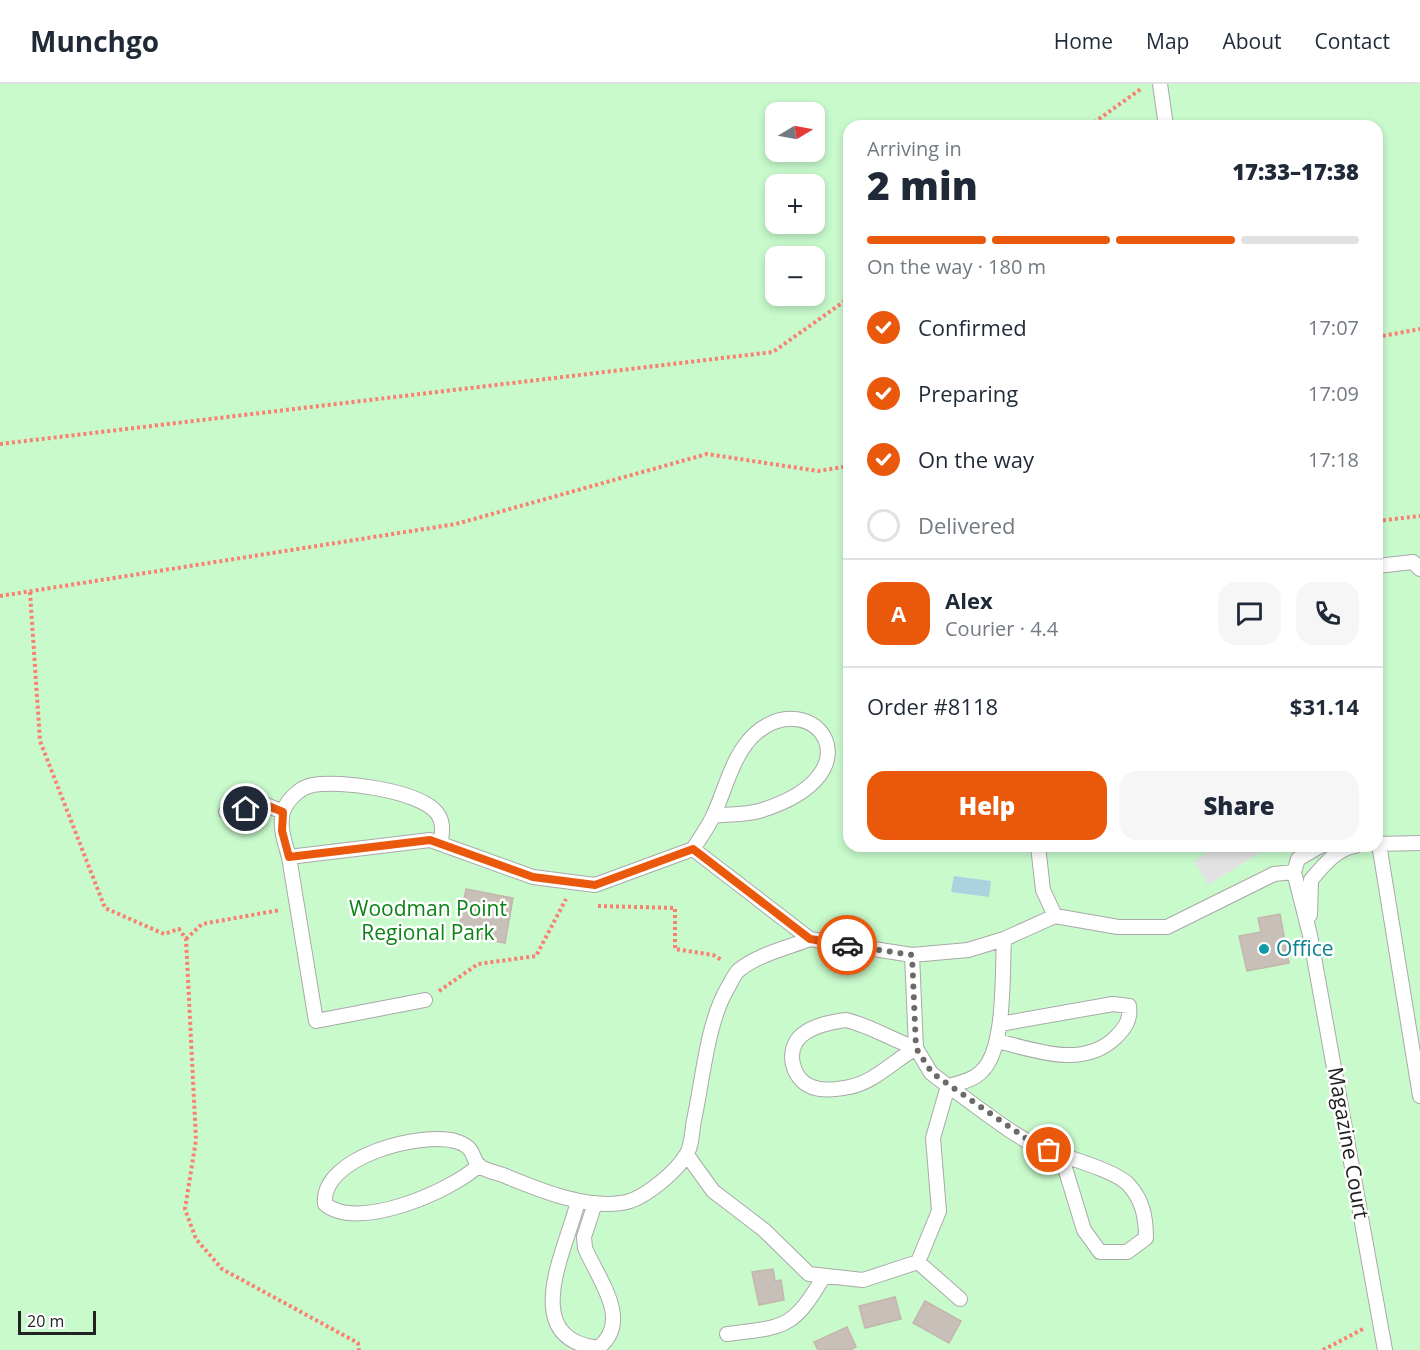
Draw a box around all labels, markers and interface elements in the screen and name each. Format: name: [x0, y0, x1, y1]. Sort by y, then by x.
text: Munchgo: [30, 22, 159, 60]
text: Home: [1054, 27, 1113, 55]
text: Map: [1146, 27, 1189, 55]
text: About: [1222, 27, 1282, 55]
text: Contact: [1315, 27, 1390, 55]
north arrow: [765, 102, 825, 162]
map controls: [765, 102, 825, 306]
text: Arriving in: [867, 135, 962, 162]
text: 17:33–17:38: [1232, 156, 1359, 186]
text: 2 min: [867, 158, 978, 211]
button: +: [765, 174, 825, 234]
button: −: [765, 246, 825, 306]
text: On the way · 180 m: [867, 253, 1046, 280]
icon: check: [867, 311, 900, 344]
text: Confirmed: [918, 312, 1027, 342]
text: 17:07: [1308, 314, 1359, 341]
icon: check: [867, 377, 900, 410]
text: Preparing: [918, 378, 1018, 408]
text: 17:09: [1308, 380, 1359, 407]
icon: check: [867, 443, 900, 476]
text: On the way: [918, 444, 1034, 474]
text: 17:18: [1308, 446, 1359, 473]
text: Delivered: [918, 510, 1016, 540]
button: chat: [1218, 582, 1281, 645]
button: phone: [1296, 582, 1359, 645]
text: Alex: [945, 585, 993, 615]
text: A: [891, 598, 906, 628]
text: Courier · 4.4: [945, 615, 1058, 642]
text: Order #8118: [867, 691, 998, 721]
text: $31.14: [1290, 691, 1359, 721]
button: Help: [867, 771, 1107, 840]
button: Share: [1119, 771, 1359, 840]
pin: [220, 783, 271, 834]
icon: home: [229, 792, 262, 825]
park label: Woodman Point Regional Park: [349, 894, 507, 946]
courier: [817, 915, 877, 975]
icon: car: [831, 929, 864, 962]
place label: Office: [1276, 934, 1334, 962]
marker: Office: [1257, 942, 1271, 956]
street label: Magazine Court: [1322, 1065, 1376, 1221]
pin: [1023, 1124, 1074, 1175]
icon: bag: [1032, 1133, 1065, 1166]
scale bar: [18, 1308, 96, 1336]
text: 20 m: [27, 1310, 64, 1332]

